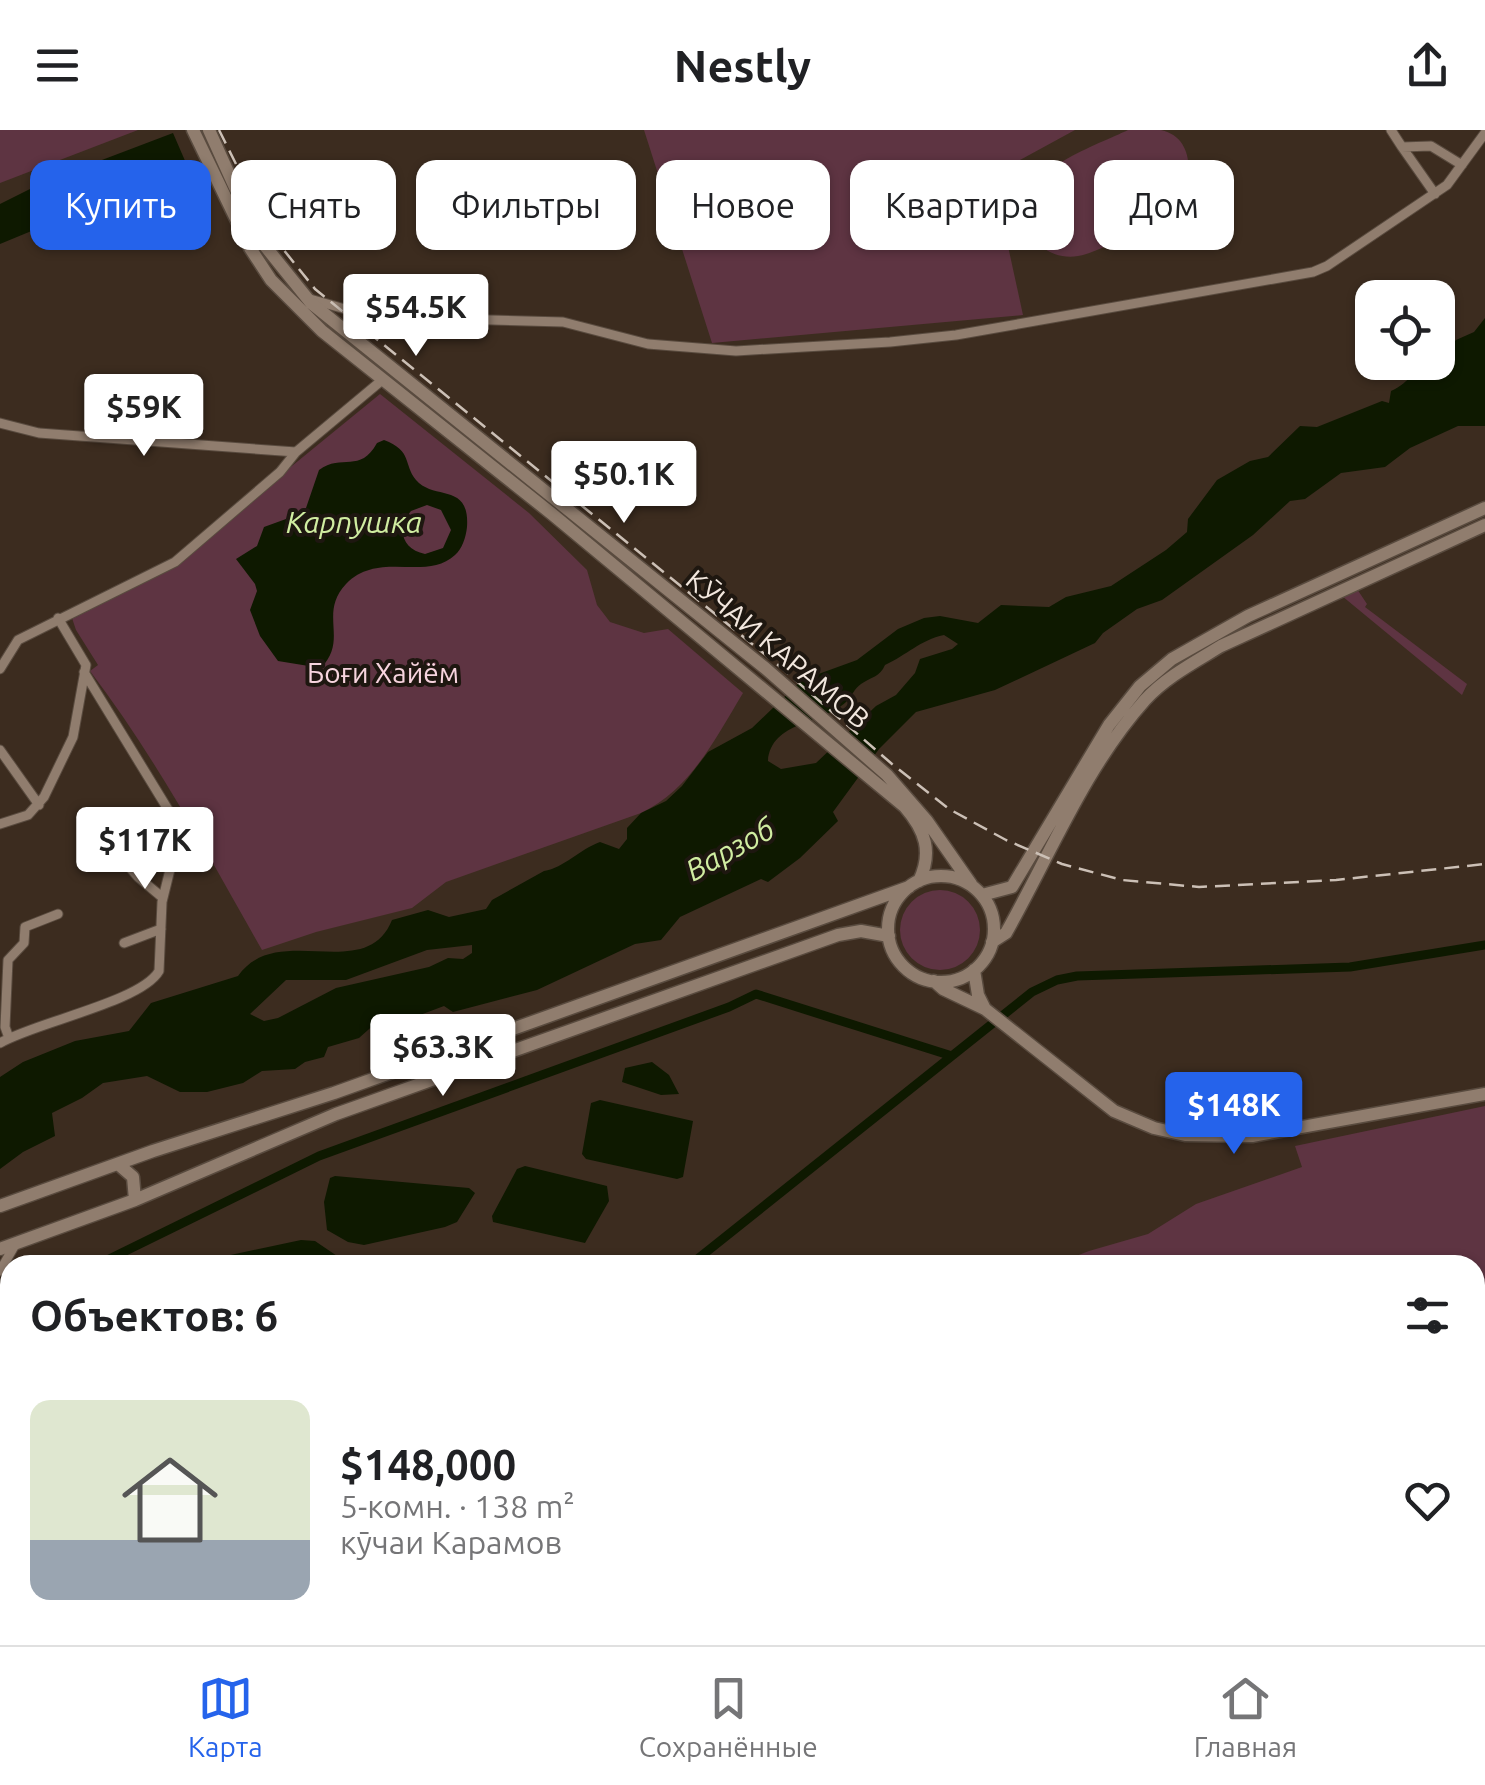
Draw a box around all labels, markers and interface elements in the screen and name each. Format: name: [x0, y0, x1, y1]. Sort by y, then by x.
icon: menu: [30, 38, 85, 93]
icon: share: [1400, 38, 1455, 93]
text: Nestly: [674, 40, 811, 91]
chip: Купить: [30, 160, 211, 250]
chip: Снять: [231, 160, 396, 250]
chip: Фильтры: [416, 160, 636, 250]
chip: Новое: [656, 160, 830, 250]
chip: Квартира: [850, 160, 1074, 250]
chip: Дом: [1094, 160, 1234, 250]
pin: $54.5K: [335, 274, 497, 359]
map controls: [1355, 280, 1455, 380]
button: locate: [1355, 280, 1455, 380]
text: $54.5K: [365, 288, 467, 324]
pin: $59K: [85, 374, 203, 459]
text: $59K: [106, 388, 182, 424]
pin: $50.1K: [543, 441, 705, 526]
text: $50.1K: [573, 455, 675, 491]
water label: Карпушка: [286, 505, 422, 539]
street label: КӮЧАИ КАРАМОВ: [681, 563, 876, 734]
park label: Боғи Хайём: [307, 657, 459, 688]
pin: $117K: [75, 807, 215, 892]
water label: Варзоб: [679, 810, 781, 887]
text: $117K: [98, 821, 192, 857]
pin: $63.3K: [362, 1014, 524, 1099]
text: $63.3K: [392, 1028, 494, 1064]
pin: $148K: [1164, 1072, 1304, 1157]
text: $148K: [1187, 1086, 1281, 1122]
icon: filters: [1400, 1288, 1455, 1343]
text: Объектов: 6: [30, 1292, 278, 1339]
icon: home: [110, 1440, 230, 1560]
text: $148,000: [340, 1441, 516, 1488]
icon: heart: [1400, 1473, 1455, 1528]
text: 5-комн. · 138 m²: [340, 1488, 575, 1524]
text: кӯчаи Карамов: [340, 1524, 562, 1560]
tab: Карта: [188, 1671, 263, 1762]
tab: Сохранённые: [639, 1671, 818, 1762]
tab: Главная: [1194, 1671, 1297, 1762]

